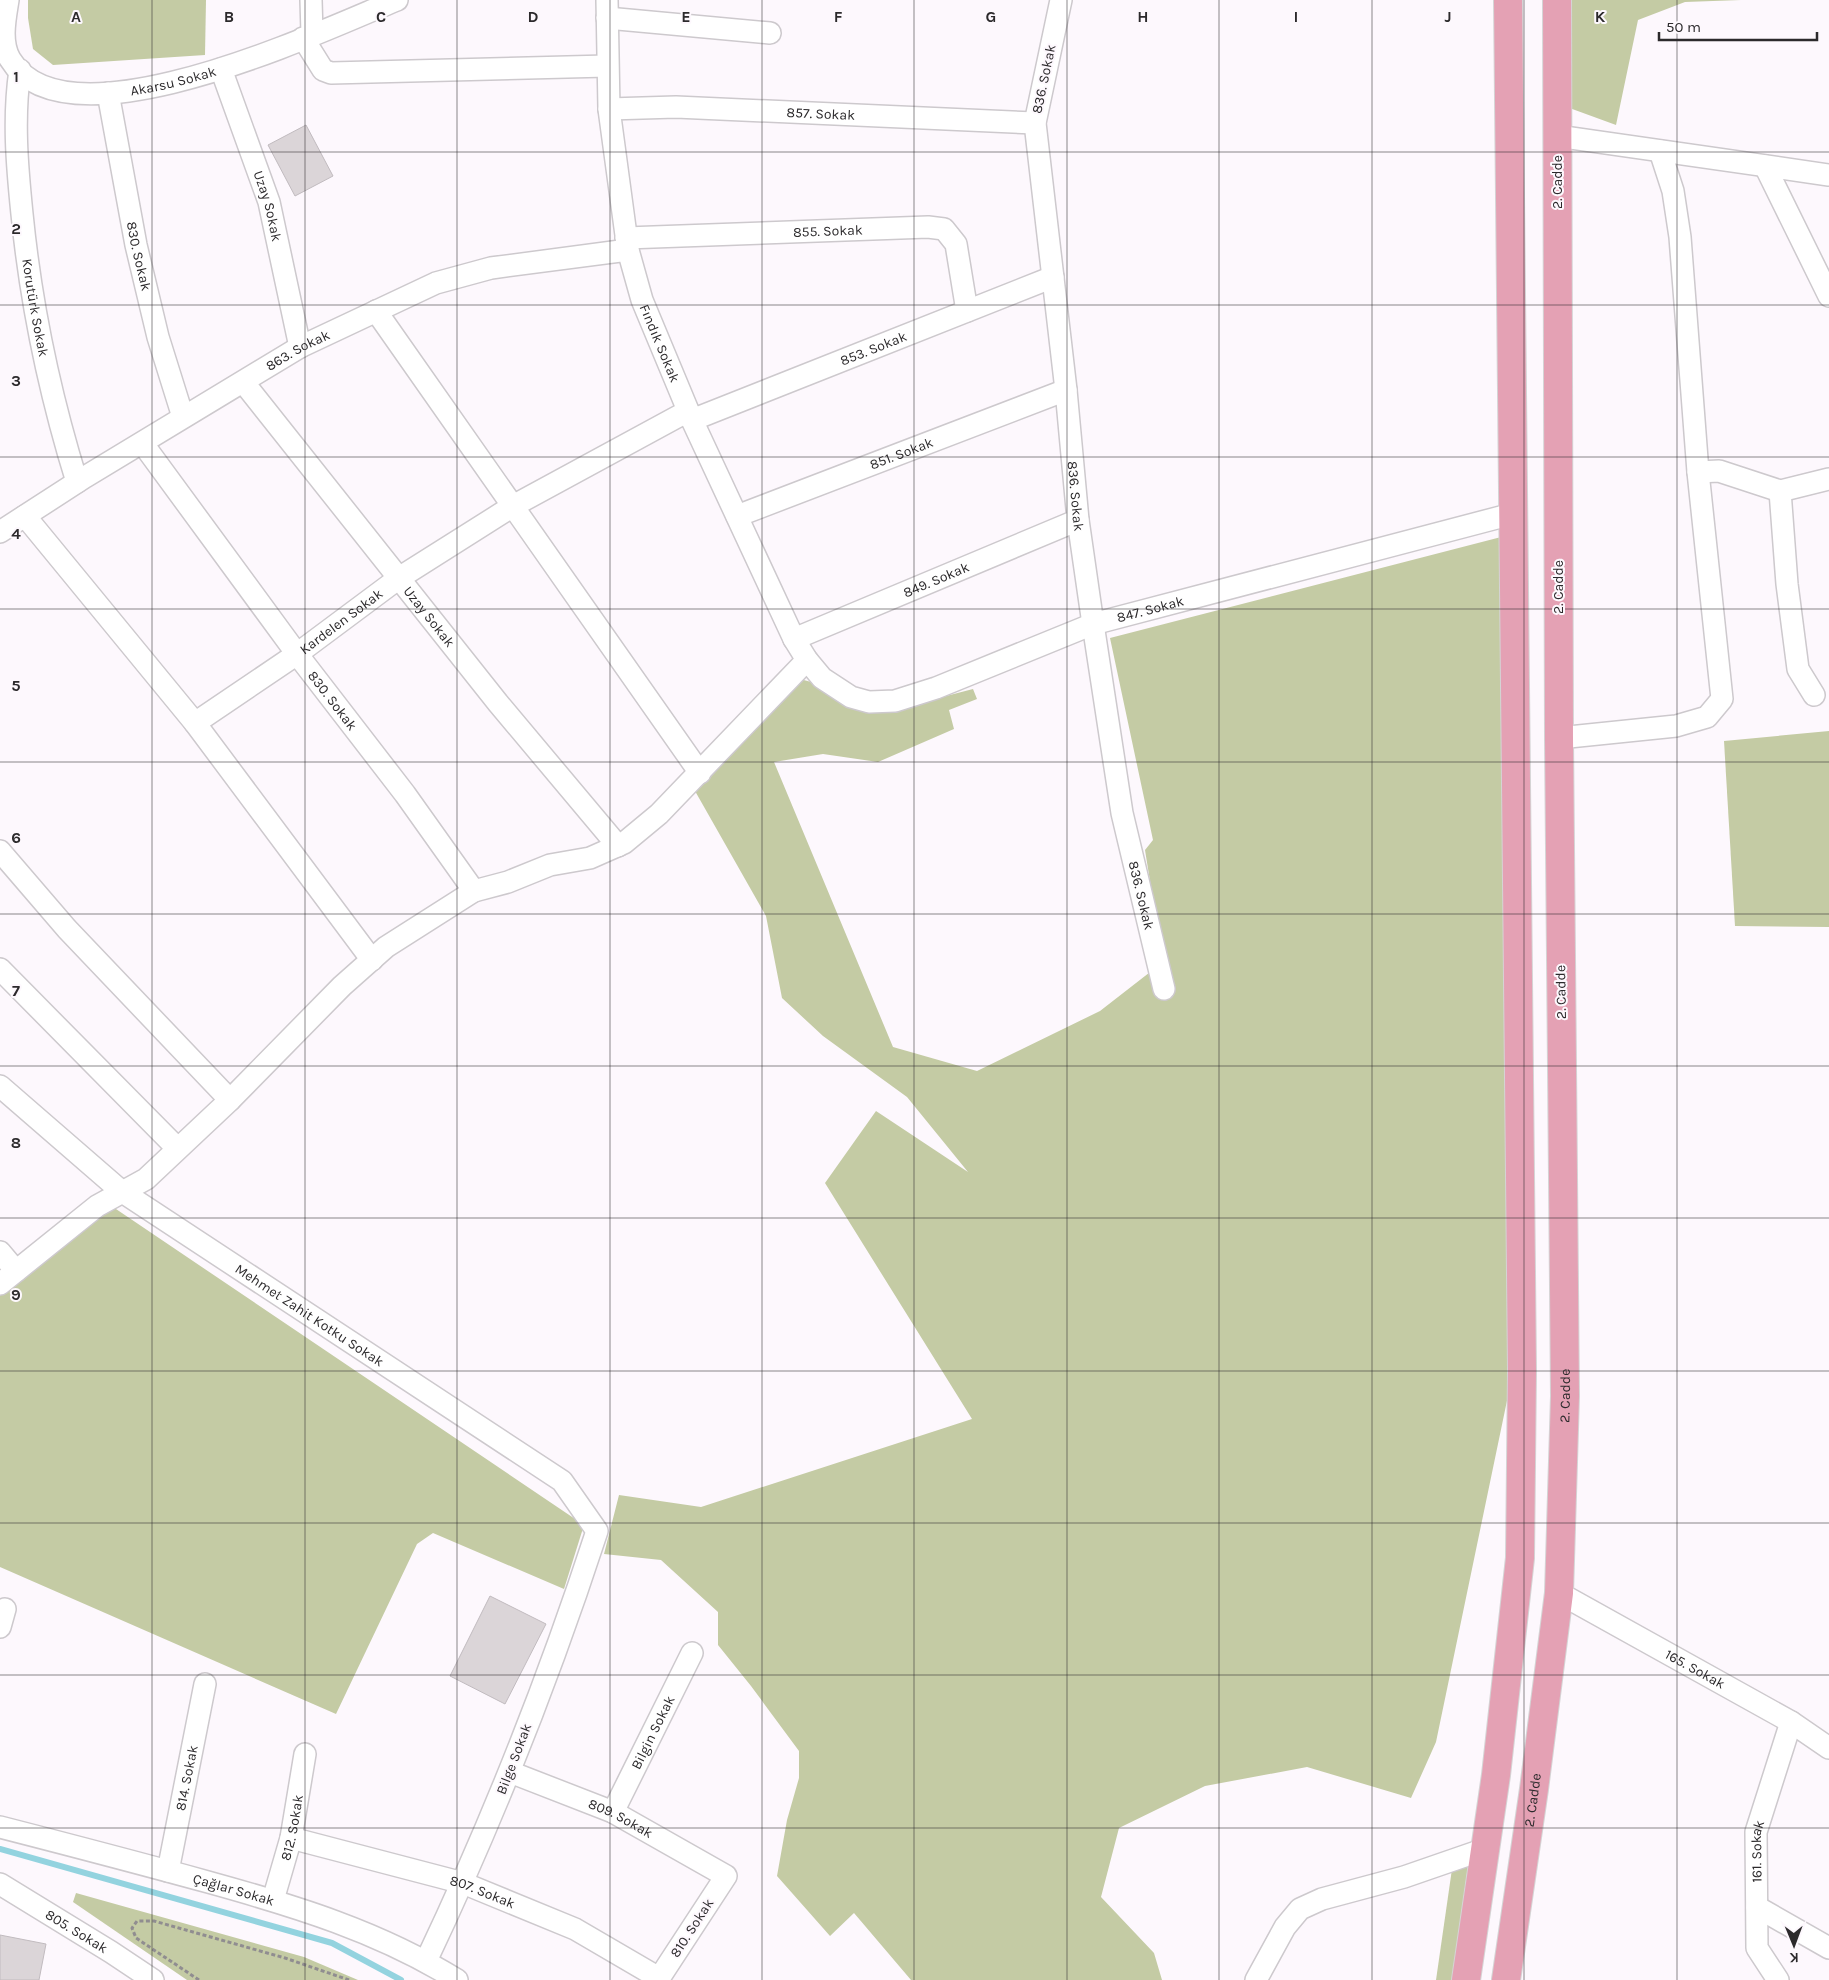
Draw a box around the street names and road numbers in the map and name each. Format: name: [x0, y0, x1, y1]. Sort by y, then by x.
street label: 836. Sokak: [1028, 43, 1060, 115]
street label: Akarsu Sokak: [129, 62, 218, 99]
street label: 857. Sokak: [786, 103, 856, 123]
street label: 2. Cadde: [1549, 155, 1566, 209]
street label: Uzay Sokak: [250, 168, 286, 243]
street label: 830. Sokak: [123, 220, 155, 293]
street label: 855. Sokak: [793, 221, 863, 240]
street label: Korutürk Sokak: [19, 257, 53, 358]
street label: Fındık Sokak: [636, 301, 684, 385]
street label: 863. Sokak: [263, 326, 332, 374]
street label: 853. Sokak: [838, 327, 909, 369]
street label: 851. Sokak: [867, 433, 936, 473]
street label: 836. Sokak: [1064, 460, 1088, 532]
street label: 849. Sokak: [900, 558, 972, 601]
street label: 2. Cadde: [1550, 560, 1567, 614]
street label: Uzay Sokak: [400, 583, 459, 650]
street label: Kardelen Sokak: [296, 585, 386, 658]
street label: 847. Sokak: [1115, 592, 1186, 626]
street label: 830. Sokak: [304, 667, 361, 734]
street label: 836. Sokak: [1125, 859, 1158, 932]
street label: 2. Cadde: [1552, 965, 1570, 1019]
street label: Mehmet Zahit Kotku Sokak: [232, 1260, 387, 1370]
street label: 2. Cadde: [1556, 1369, 1574, 1423]
street label: 165. Sokak: [1662, 1645, 1728, 1692]
street label: Bilgin Sokak: [627, 1692, 678, 1772]
street label: Bilge Sokak: [493, 1721, 535, 1797]
street label: 814. Sokak: [172, 1743, 201, 1812]
street label: 2. Cadde: [1520, 1772, 1544, 1828]
street label: 812. Sokak: [276, 1793, 307, 1862]
street label: 809. Sokak: [586, 1795, 656, 1842]
street label: 161. Sokak: [1747, 1818, 1768, 1883]
street label: Çağlar Sokak: [191, 1870, 277, 1909]
street label: 807. Sokak: [448, 1871, 518, 1912]
street label: 810. Sokak: [667, 1895, 717, 1961]
street label: 805. Sokak: [42, 1905, 111, 1957]

